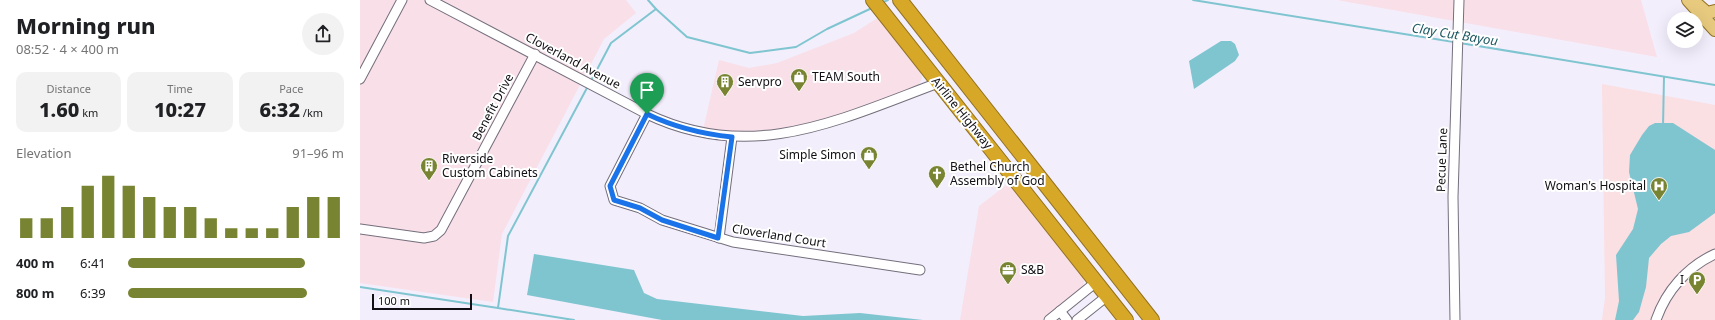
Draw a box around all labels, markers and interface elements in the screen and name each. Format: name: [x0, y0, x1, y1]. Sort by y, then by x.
text: Morning run: [16, 10, 156, 40]
map controls: [1667, 12, 1703, 48]
button: layers: [1667, 12, 1703, 48]
button: share: [302, 13, 344, 55]
water label: Clay Cut Bayou: [1411, 18, 1500, 50]
street label: Cloverland Avenue: [523, 28, 624, 93]
text: 08:52 · 4 × 400 m: [16, 40, 119, 58]
shop icon: TEAM South: [789, 67, 809, 92]
place label: TEAM South: [812, 68, 880, 85]
street label: Benefit Drive: [468, 70, 517, 143]
building icon: Servpro: [715, 72, 735, 97]
pin: [630, 73, 664, 114]
place label: Servpro: [738, 73, 782, 90]
street label: Airline Highway: [928, 73, 997, 153]
icon: arrive: [636, 79, 658, 101]
text: Distance: [46, 81, 91, 96]
text: Time: [167, 81, 193, 96]
text: Pace: [279, 81, 303, 96]
text: 1.60: [39, 96, 79, 123]
text: 10:27: [154, 96, 206, 123]
text: 6:32: [260, 96, 300, 123]
text: km: [79, 105, 98, 120]
text: /km: [300, 105, 323, 120]
street label: Pecue Lane: [1432, 127, 1451, 192]
text: Elevation: [16, 144, 72, 162]
text: 91–96 m: [292, 144, 344, 162]
shop icon: Simple Simon: [859, 145, 879, 170]
place label: Simple Simon: [779, 146, 856, 163]
place label: Riverside Custom Cabinets: [442, 150, 538, 181]
building icon: Riverside Custom Cabinets: [419, 156, 439, 181]
place label: Bethel Church Assembly of God: [950, 158, 1045, 189]
church icon: Bethel Church Assembly of God: [927, 164, 947, 189]
hospital icon: Woman's Hospital: [1649, 176, 1669, 201]
place label: Woman's Hospital: [1545, 177, 1646, 194]
street label: Cloverland Court: [731, 220, 828, 251]
text: 400 m: [16, 254, 54, 272]
text: 6:41: [80, 254, 106, 272]
office icon: S&B: [998, 260, 1018, 285]
place label: S&B: [1021, 261, 1044, 278]
parking icon: I: [1687, 270, 1707, 295]
place label: I: [1680, 271, 1684, 288]
text: 800 m: [16, 284, 54, 302]
text: 6:39: [80, 284, 106, 302]
scale bar: [372, 292, 472, 311]
text: 100 m: [378, 293, 410, 308]

